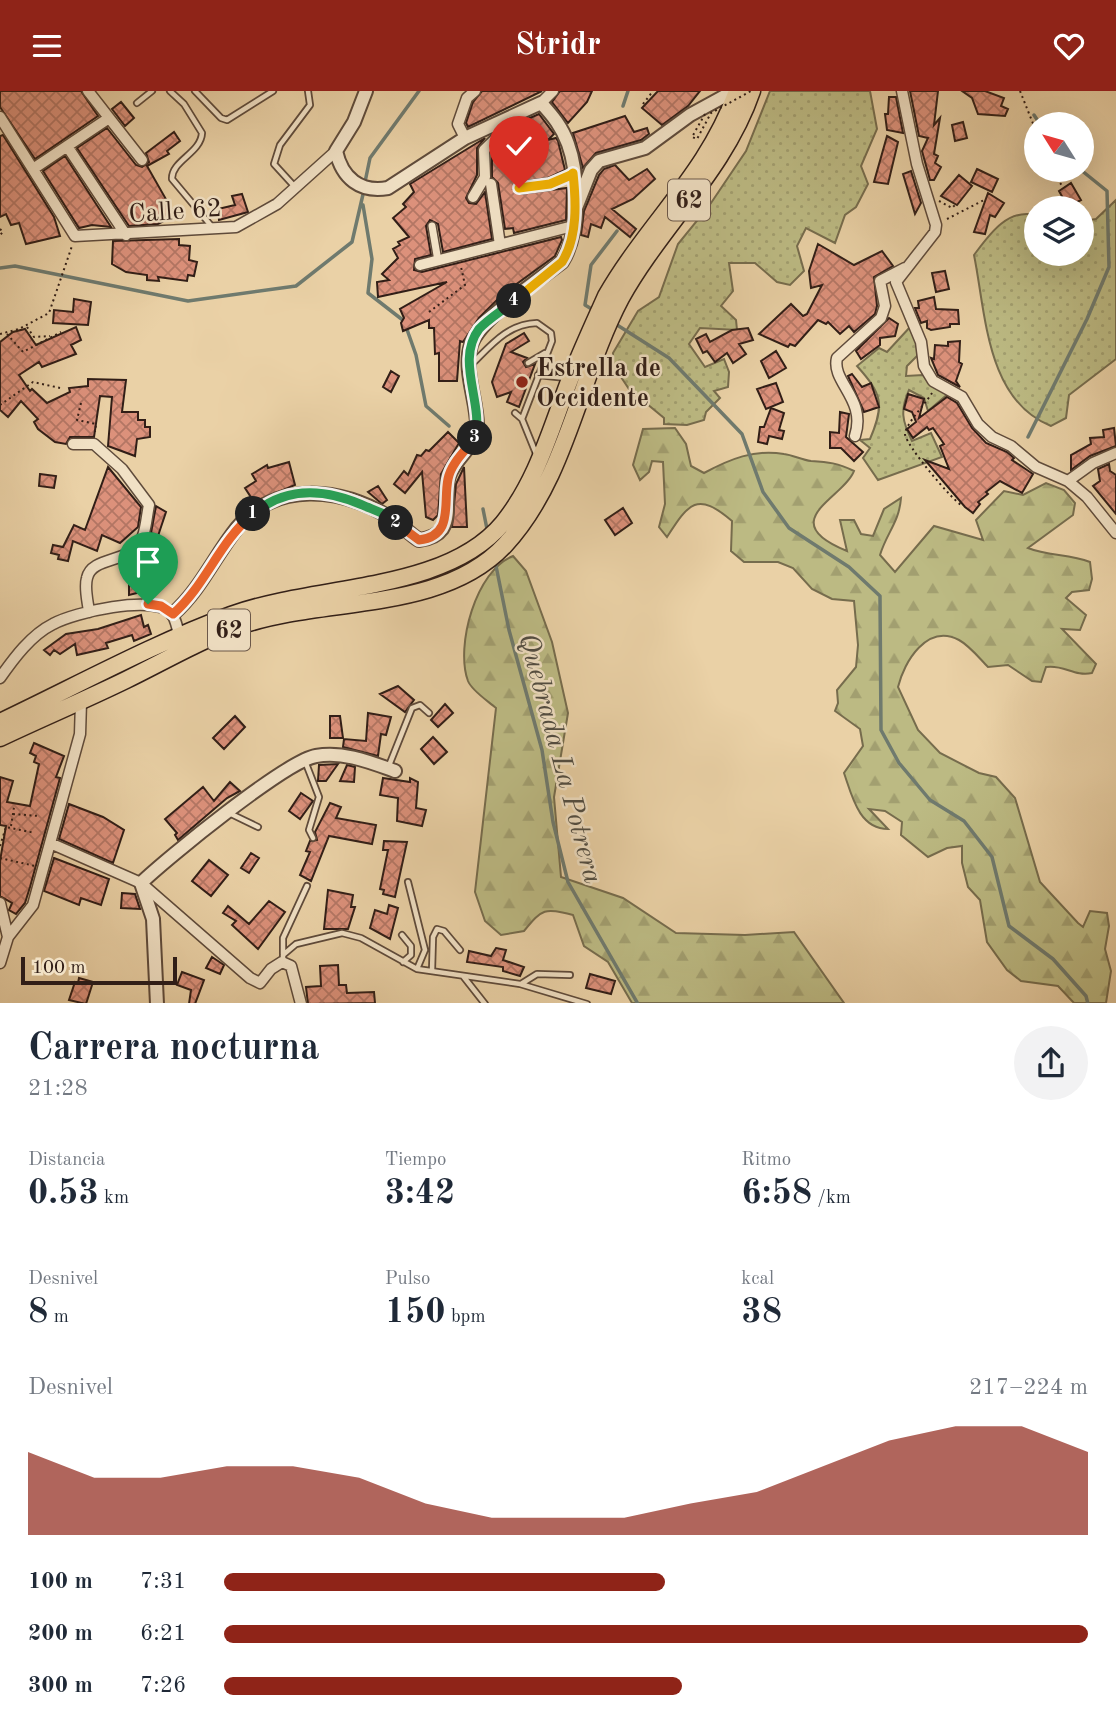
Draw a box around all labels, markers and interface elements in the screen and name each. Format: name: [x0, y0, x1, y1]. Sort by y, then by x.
icon: menu: [28, 27, 66, 65]
icon: heart: [1050, 27, 1088, 65]
text: Stridr: [515, 30, 601, 62]
north arrow: [1024, 112, 1094, 182]
map controls: [1024, 112, 1094, 266]
pin: [489, 116, 549, 188]
icon: check: [500, 127, 538, 165]
road number: 62: [668, 179, 710, 221]
street label: Calle 62: [127, 196, 223, 228]
button: layers: [1024, 196, 1094, 266]
pin: 4: [496, 283, 532, 319]
text: 4: [508, 291, 519, 310]
place label: Estrella de Occidente: [536, 356, 661, 412]
marker: Estrella de Occidente: [514, 374, 530, 390]
pin: 3: [458, 421, 492, 455]
text: 3: [469, 428, 480, 447]
pin: 1: [236, 497, 270, 531]
text: 1: [247, 504, 258, 523]
pin: 2: [378, 505, 414, 541]
text: 2: [390, 513, 401, 532]
pin: [118, 532, 178, 604]
icon: arrive: [129, 543, 167, 581]
road number: 62: [208, 609, 250, 651]
water label: Quebrada La Potrera: [512, 630, 606, 887]
scale bar: [21, 955, 177, 986]
text: 100 m: [32, 959, 85, 978]
button: share: [1014, 1026, 1088, 1100]
text: Carrera nocturna: [28, 1030, 319, 1068]
text: 21:28: [28, 1077, 88, 1100]
text: Distancia: [28, 1151, 105, 1170]
text: Tiempo: [385, 1151, 446, 1170]
text: Ritmo: [741, 1151, 791, 1170]
text: 0.53: [28, 1176, 99, 1211]
text: 3:42: [385, 1176, 455, 1211]
text: 6:58: [741, 1176, 812, 1211]
text: km: [99, 1189, 129, 1208]
text: /km: [812, 1189, 851, 1208]
text: Desnivel: [28, 1270, 98, 1289]
text: Pulso: [385, 1270, 431, 1289]
text: kcal: [741, 1270, 774, 1289]
text: 8: [28, 1295, 48, 1330]
text: 150: [385, 1295, 446, 1330]
text: 38: [741, 1295, 782, 1330]
text: m: [48, 1308, 69, 1327]
text: bpm: [446, 1308, 486, 1327]
text: Desnivel: [28, 1376, 113, 1399]
text: 217–224 m: [969, 1376, 1088, 1399]
text: 100 m: [28, 1570, 93, 1593]
text: 7:31: [140, 1570, 186, 1593]
text: 200 m: [28, 1622, 93, 1645]
text: 6:21: [140, 1622, 186, 1645]
text: 300 m: [28, 1674, 93, 1697]
text: 7:26: [140, 1674, 186, 1697]

